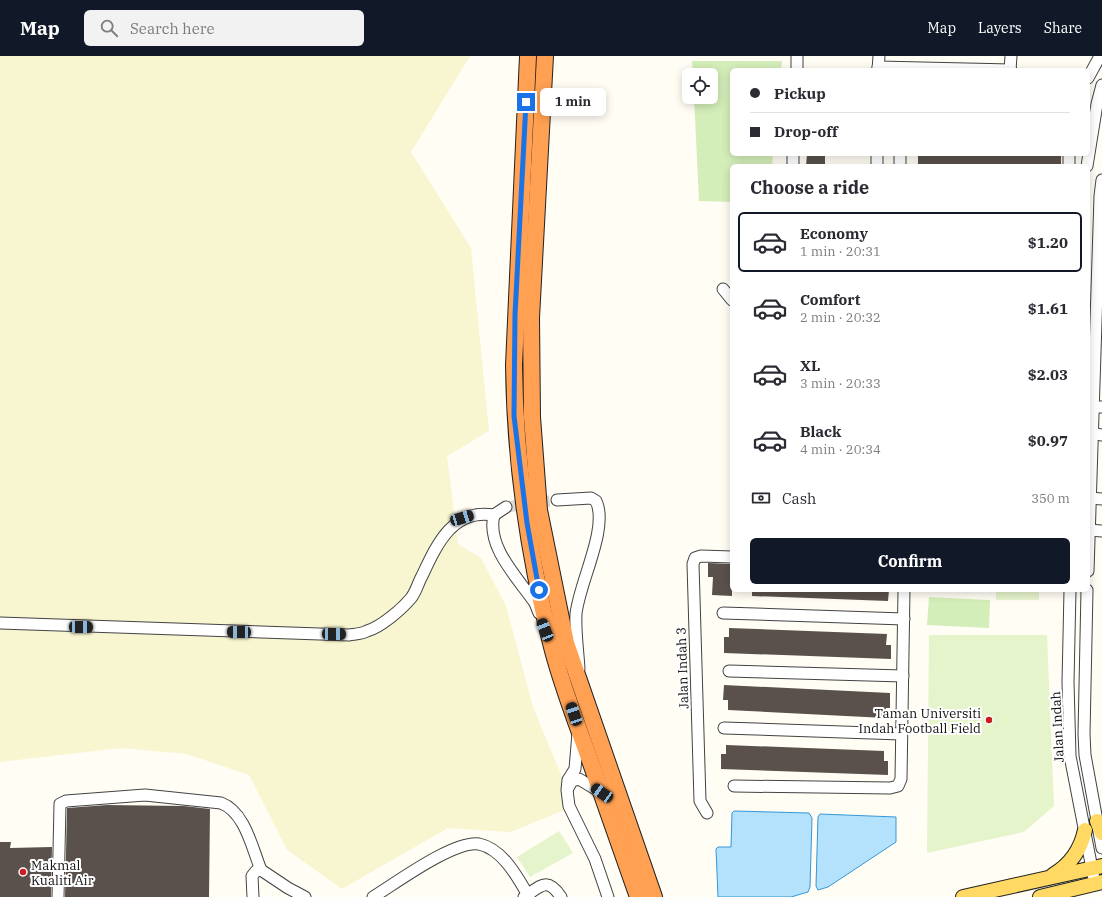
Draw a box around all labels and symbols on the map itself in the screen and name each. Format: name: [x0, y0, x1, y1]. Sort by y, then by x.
callout: 1 min: [540, 88, 606, 116]
route end: [517, 93, 535, 111]
car: [449, 509, 475, 527]
route start: [530, 581, 548, 599]
car: [535, 617, 555, 643]
car: [69, 621, 93, 633]
car: [227, 626, 251, 638]
street label: Jalan Indah 3: [673, 627, 692, 709]
car: [322, 628, 346, 640]
street label: Jalan Indah: [1047, 691, 1068, 763]
car: [564, 701, 584, 727]
place label: Taman Universiti Indah Football Field: [859, 705, 981, 737]
marker: Taman Universiti Indah Football Field: [984, 715, 994, 725]
car: [589, 781, 615, 805]
place label: Makmal Kualiti Air: [31, 857, 94, 889]
marker: Makmal Kualiti Air: [18, 867, 28, 877]

